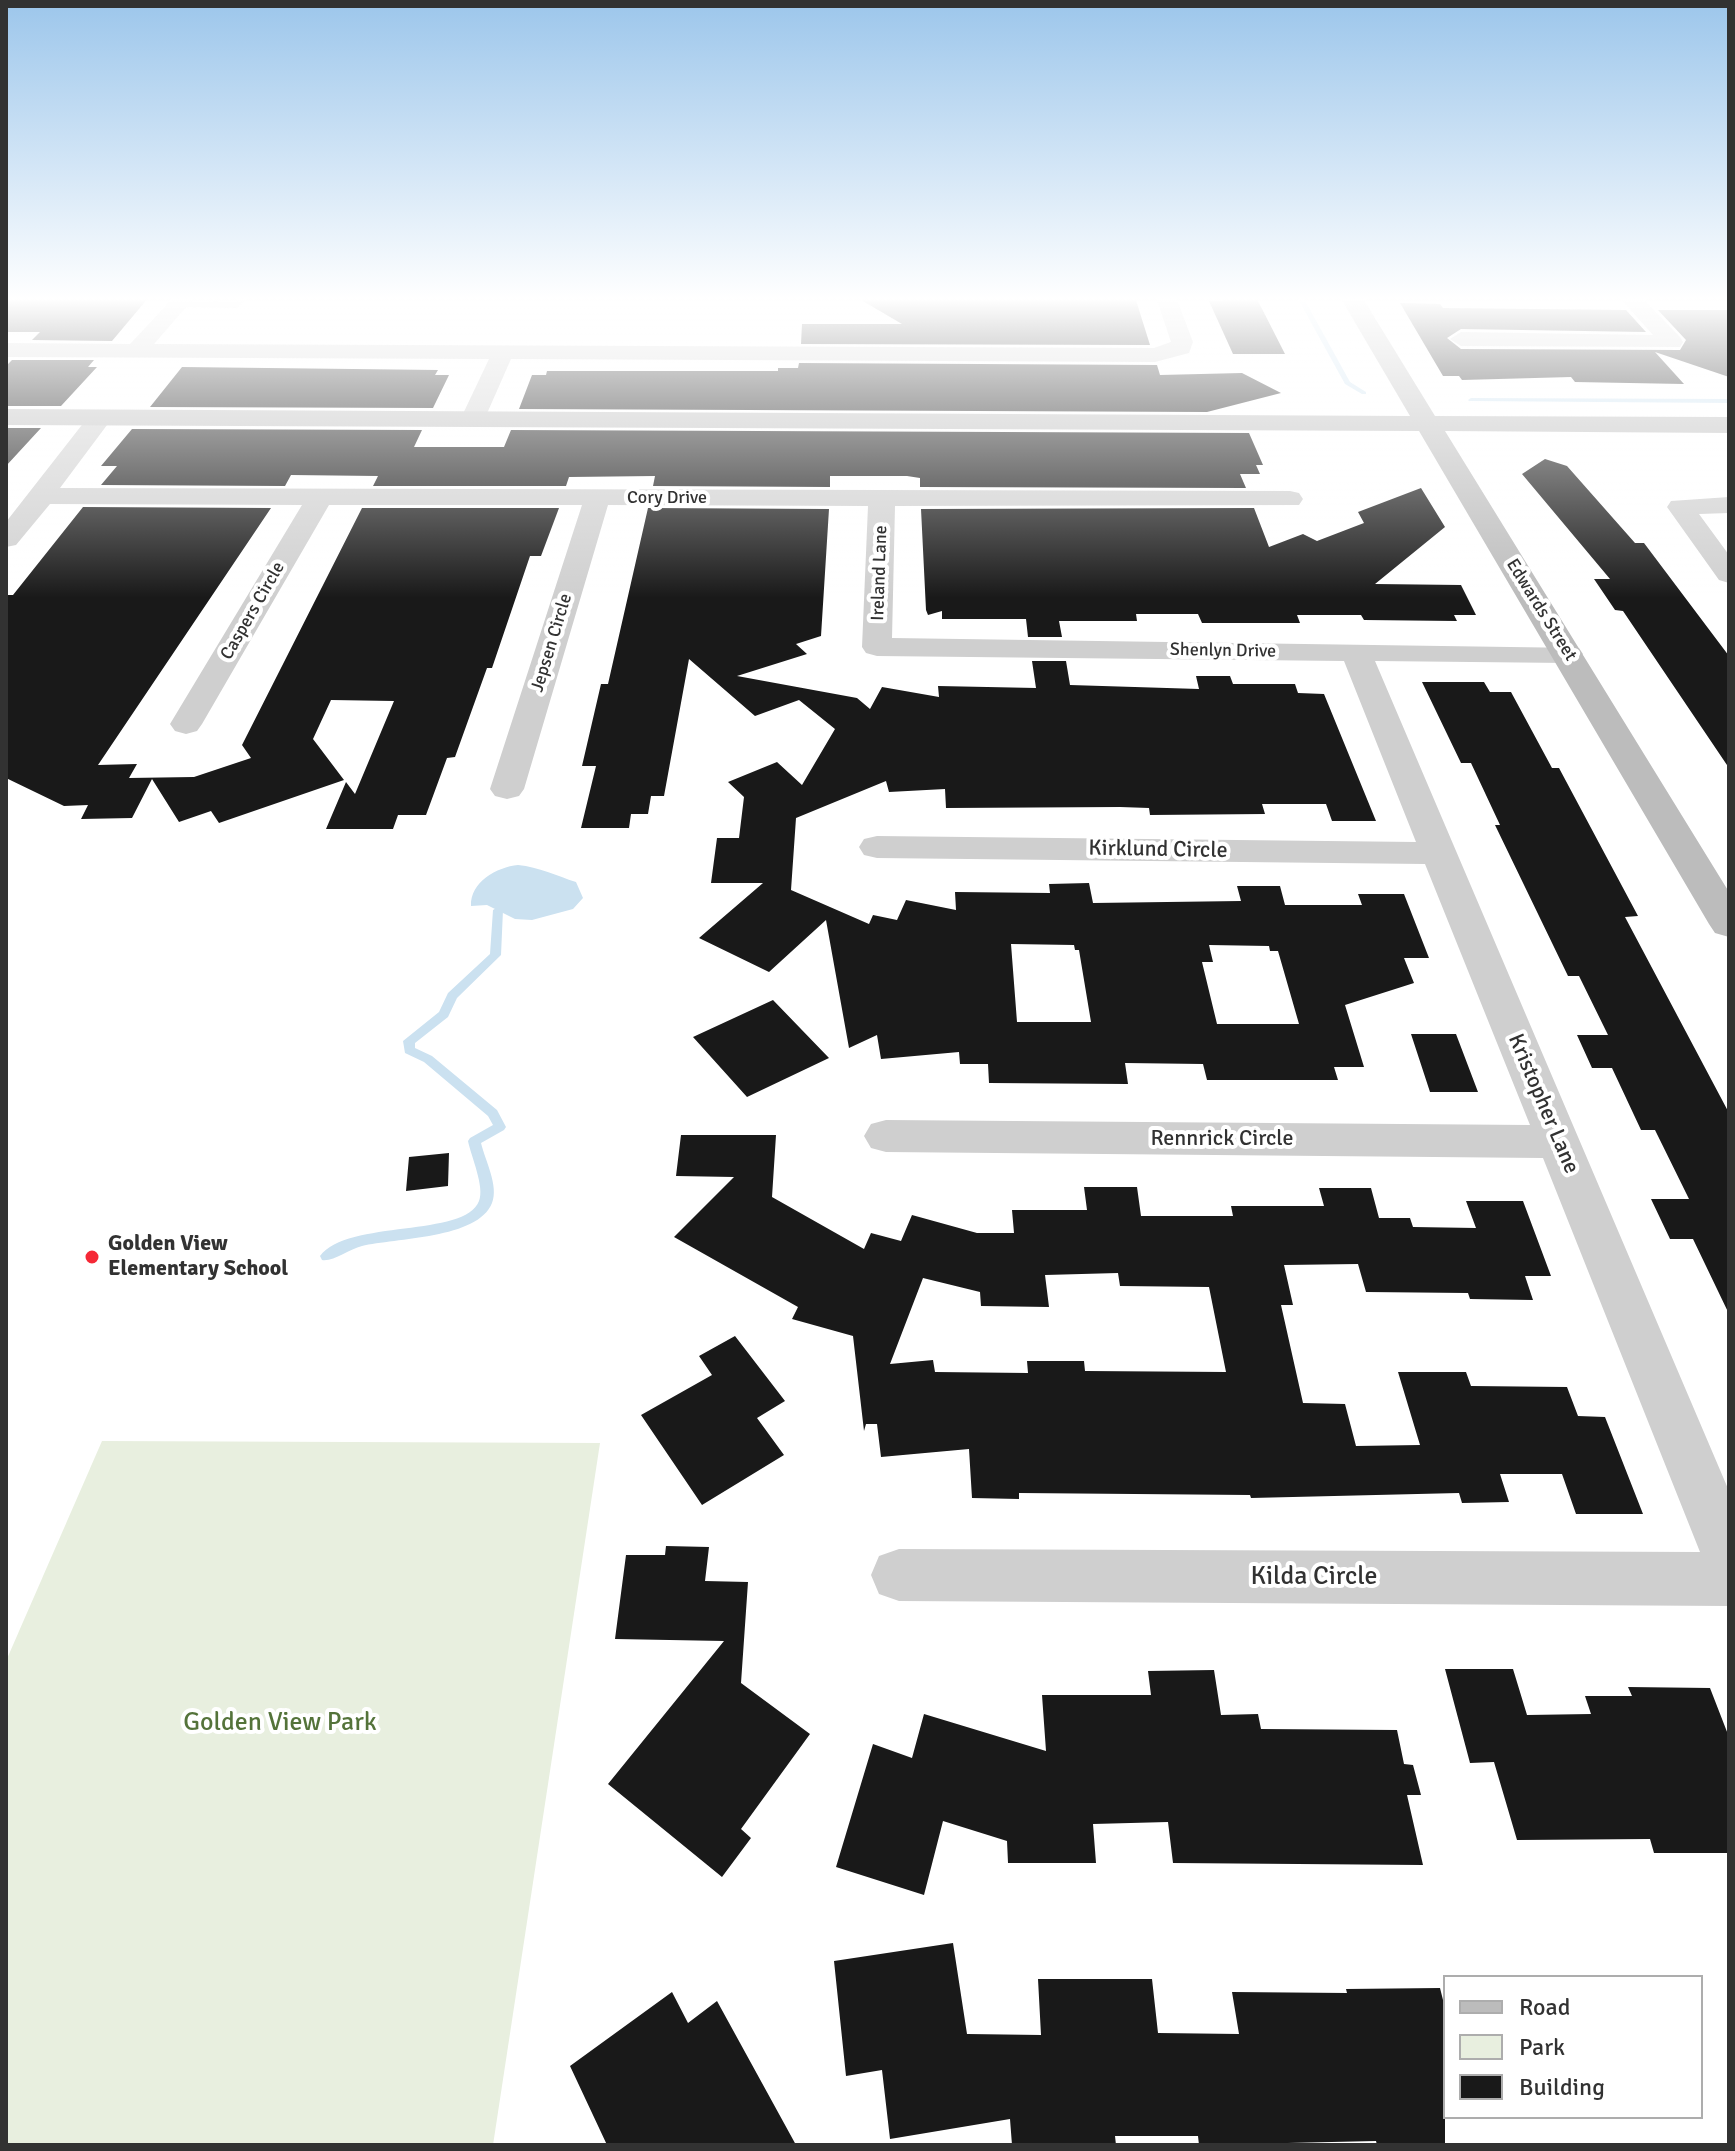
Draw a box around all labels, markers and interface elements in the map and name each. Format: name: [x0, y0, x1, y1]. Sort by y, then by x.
street label: Cory Drive: [627, 487, 707, 509]
street label: Ireland Lane: [868, 525, 892, 621]
street label: Edwards Street: [1501, 555, 1581, 665]
street label: Caspers Circle: [216, 558, 290, 664]
street label: Jepsen Circle: [527, 591, 577, 695]
street label: Shenlyn Drive: [1170, 639, 1276, 663]
street label: Kirklund Circle: [1088, 836, 1228, 864]
street label: Kristopher Lane: [1502, 1030, 1584, 1178]
street label: Rennrick Circle: [1150, 1126, 1294, 1152]
place label: Golden View Elementary School: [108, 1231, 288, 1282]
marker: Golden View Elementary School: [83, 1248, 101, 1266]
street label: Kilda Circle: [1250, 1561, 1378, 1593]
park label: Golden View Park: [183, 1707, 377, 1739]
legend: [1443, 1975, 1703, 2119]
text: Road: [1519, 1992, 1570, 2022]
text: Park: [1519, 2032, 1565, 2062]
text: Building: [1519, 2072, 1605, 2102]

